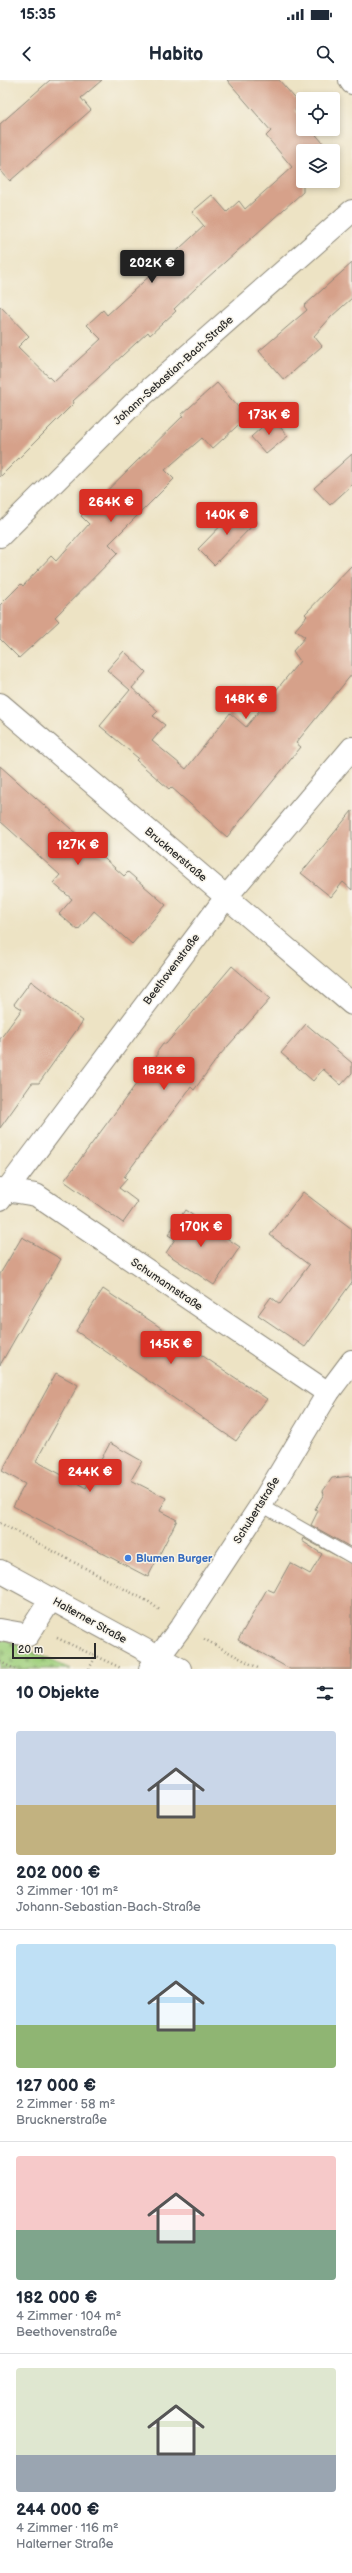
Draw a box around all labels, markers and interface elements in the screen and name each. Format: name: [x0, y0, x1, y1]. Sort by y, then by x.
text: 15:35: [20, 5, 56, 24]
icon: back: [16, 43, 38, 65]
icon: search: [314, 43, 336, 65]
text: Habito: [149, 44, 203, 65]
map controls: [296, 92, 340, 188]
button: locate: [296, 92, 340, 136]
button: layers: [296, 144, 340, 188]
pin: 202K €: [119, 250, 185, 284]
text: 202K €: [129, 255, 175, 271]
street label: Johann-Sebastian-Bach-Straße: [111, 313, 236, 428]
pin: 173K €: [236, 402, 302, 436]
text: 173K €: [248, 407, 290, 423]
pin: 264K €: [78, 489, 144, 523]
text: 264K €: [88, 494, 134, 510]
pin: 140K €: [194, 502, 260, 536]
text: 140K €: [205, 507, 249, 523]
pin: 148K €: [213, 686, 279, 720]
text: 148K €: [224, 691, 268, 707]
street label: Brucknerstraße: [142, 825, 210, 884]
pin: 127K €: [45, 832, 111, 866]
text: 127K €: [57, 837, 99, 853]
street label: Beethovenstraße: [140, 931, 203, 1007]
pin: 182K €: [131, 1057, 197, 1091]
text: 182K €: [142, 1062, 186, 1078]
pin: 170K €: [168, 1214, 234, 1248]
text: 170K €: [180, 1219, 222, 1235]
street label: Schumannstraße: [128, 1256, 206, 1314]
pin: 145K €: [138, 1331, 204, 1365]
text: 145K €: [150, 1336, 192, 1352]
pin: 244K €: [57, 1459, 123, 1493]
text: 244K €: [68, 1464, 112, 1480]
street label: Schubertstraße: [231, 1474, 282, 1546]
place label: Blumen Burger: [136, 1552, 213, 1565]
marker: Blumen Burger: [123, 1553, 133, 1563]
street label: Halterner Straße: [51, 1595, 129, 1646]
scale bar: [12, 1641, 96, 1660]
text: 20 m: [18, 1643, 43, 1656]
icon: filters: [314, 1682, 336, 1704]
text: 10 Objekte: [16, 1683, 99, 1703]
icon: home: [140, 1757, 212, 1829]
text: 202 000 €: [16, 1863, 100, 1883]
text: 3 Zimmer · 101 m²: [16, 1883, 118, 1899]
text: Johann-Sebastian-Bach-Straße: [16, 1899, 201, 1915]
icon: home: [140, 1970, 212, 2042]
text: 127 000 €: [16, 2076, 96, 2096]
text: 2 Zimmer · 58 m²: [16, 2096, 115, 2112]
text: Brucknerstraße: [16, 2112, 107, 2128]
icon: home: [140, 2182, 212, 2254]
text: 182 000 €: [16, 2288, 97, 2308]
text: 4 Zimmer · 104 m²: [16, 2308, 121, 2324]
text: Beethovenstraße: [16, 2324, 117, 2340]
icon: home: [140, 2394, 212, 2466]
text: 244 000 €: [16, 2500, 99, 2520]
text: 4 Zimmer · 116 m²: [16, 2520, 119, 2536]
text: Halterner Straße: [16, 2536, 113, 2552]

